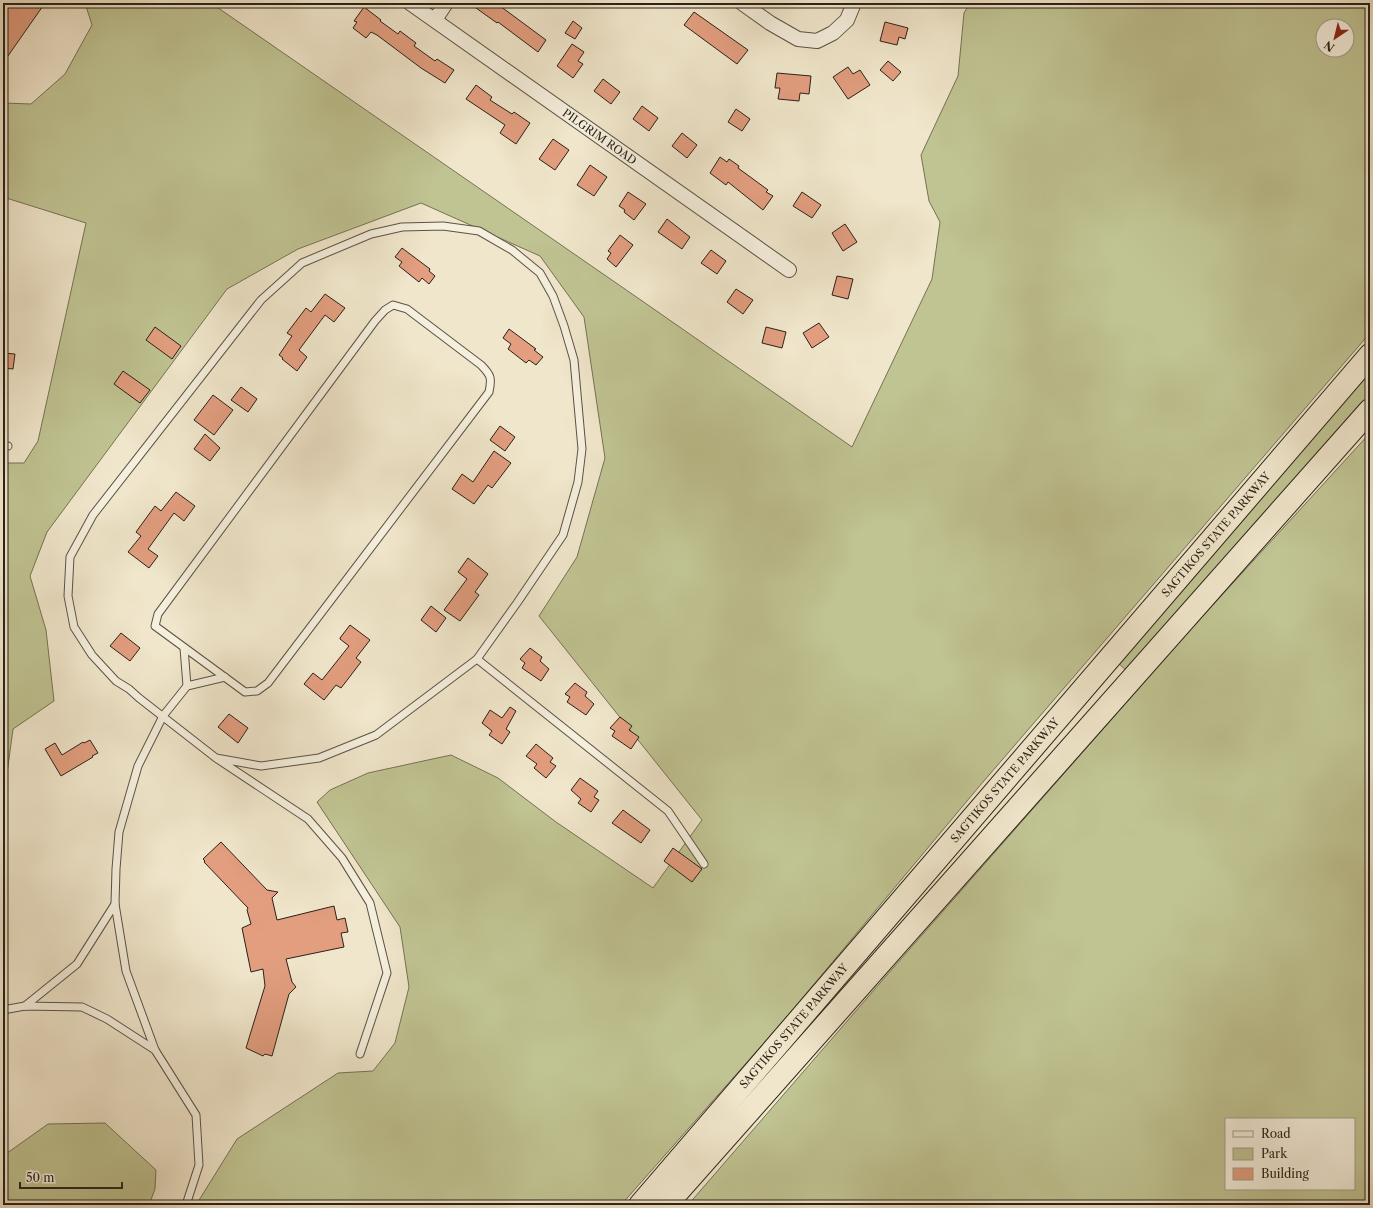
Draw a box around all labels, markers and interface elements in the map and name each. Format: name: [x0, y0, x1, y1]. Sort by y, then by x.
north arrow: [1315, 18, 1355, 58]
text: N: [1321, 37, 1337, 55]
street label: PILGRIM ROAD: [560, 106, 640, 168]
street label: SAGTIKOS STATE PARKWAY: [1159, 469, 1274, 600]
street label: SAGTIKOS STATE PARKWAY: [947, 715, 1062, 845]
street label: SAGTIKOS STATE PARKWAY: [736, 961, 851, 1091]
legend: [1225, 1118, 1355, 1190]
text: Road: [1261, 1126, 1291, 1141]
text: Park: [1261, 1146, 1288, 1161]
scale bar: [20, 1164, 122, 1190]
text: Building: [1261, 1166, 1309, 1181]
text: 50 m: [26, 1170, 55, 1185]

